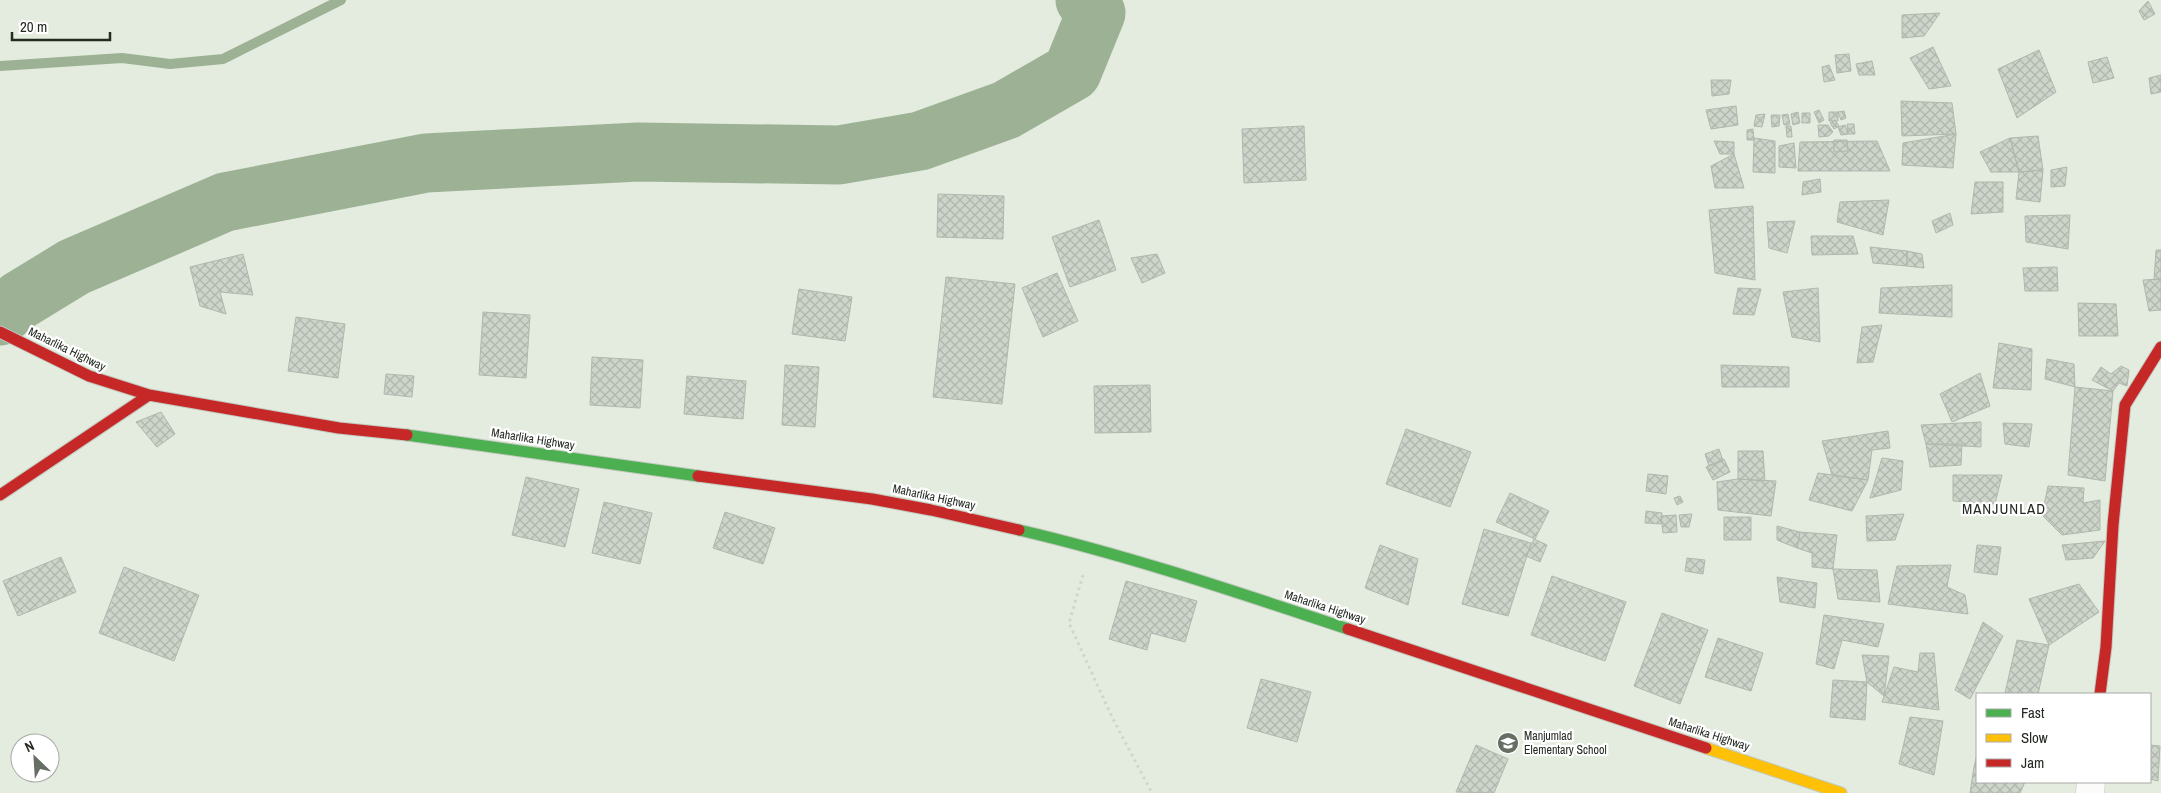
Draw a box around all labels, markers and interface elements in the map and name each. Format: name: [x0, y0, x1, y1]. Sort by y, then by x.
scale bar: [12, 10, 110, 42]
text: 20 m: [20, 16, 47, 37]
street label: Maharlika Highway: [26, 323, 108, 375]
street label: Maharlika Highway: [490, 425, 576, 454]
street label: Maharlika Highway: [891, 480, 977, 514]
district label: MANJUNLAD: [1962, 498, 2046, 519]
street label: Maharlika Highway: [1282, 586, 1368, 628]
legend: [1976, 693, 2151, 783]
text: Fast: [2021, 702, 2045, 723]
street label: Maharlika Highway: [1666, 713, 1752, 755]
text: Slow: [2021, 727, 2048, 748]
place label: Manjumlad Elementary School: [1524, 728, 1607, 758]
school or university icon: Manjumlad Elementary School: [1496, 731, 1520, 755]
north arrow: [10, 733, 60, 783]
text: N: [22, 736, 37, 756]
text: Jam: [2021, 752, 2044, 773]

